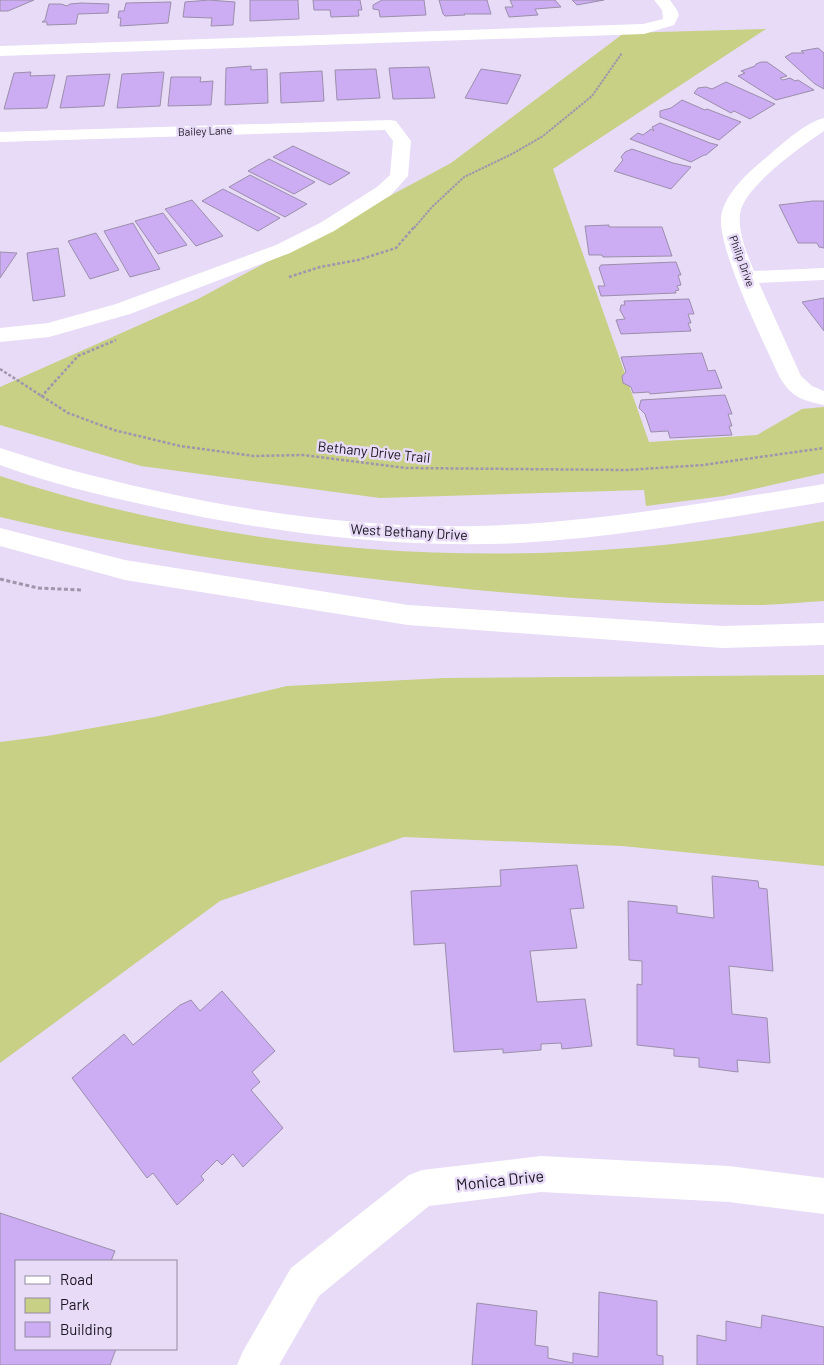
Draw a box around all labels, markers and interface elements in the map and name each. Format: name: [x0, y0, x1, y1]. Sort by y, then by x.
street label: Bailey Lane: [178, 123, 233, 138]
street label: Philip Drive: [727, 234, 758, 288]
street label: Bethany Drive Trail: [317, 437, 431, 466]
street label: West Bethany Drive: [350, 520, 468, 543]
street label: Monica Drive: [455, 1165, 545, 1194]
legend: [15, 1260, 178, 1350]
text: Road: [60, 1270, 93, 1288]
text: Park: [60, 1295, 90, 1313]
text: Building: [60, 1320, 113, 1338]

